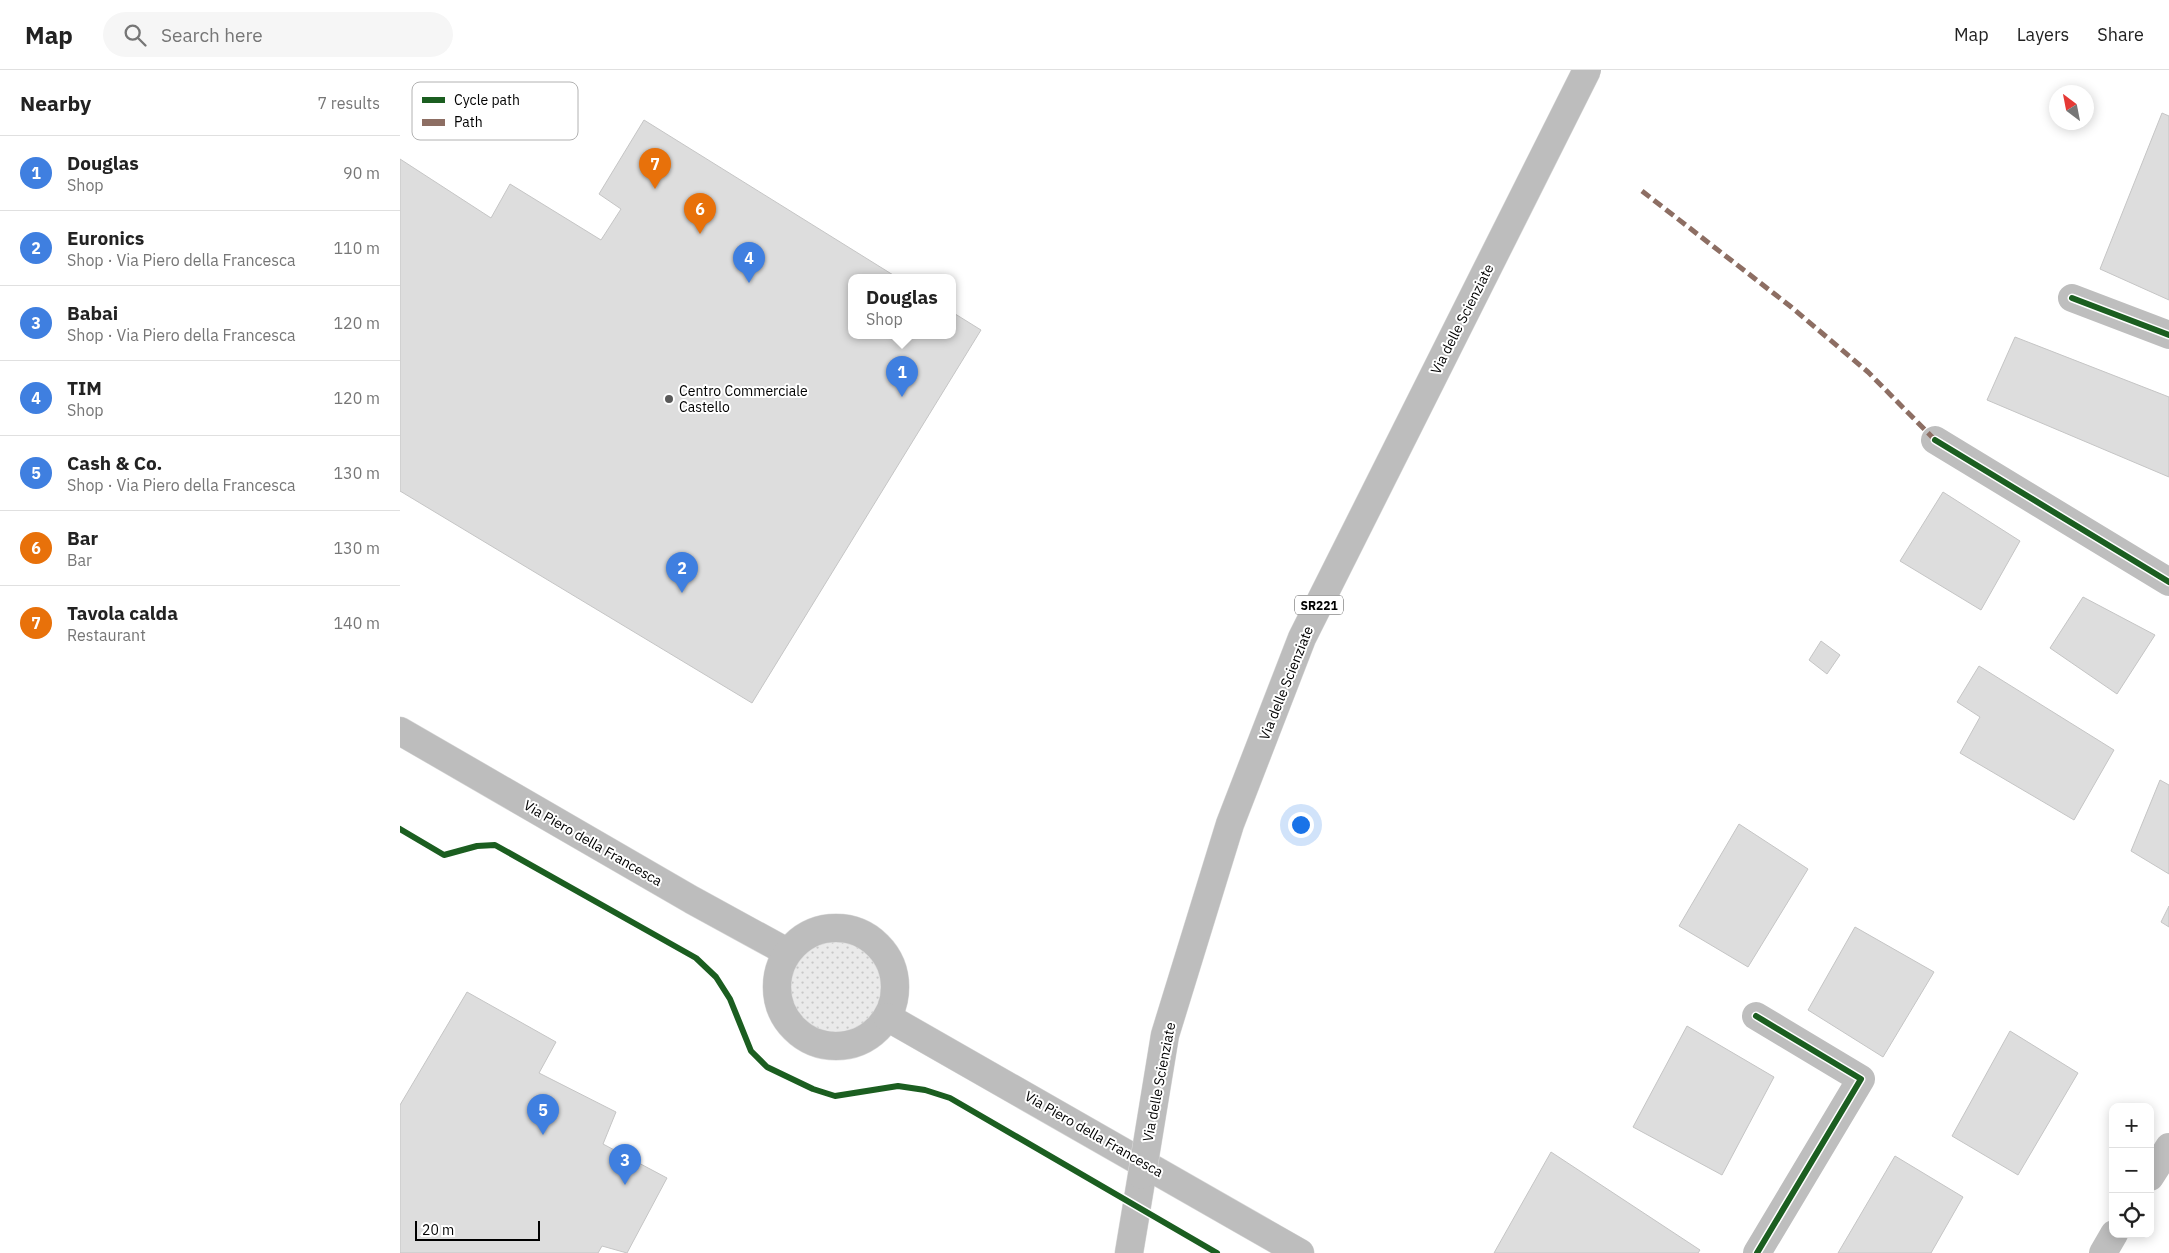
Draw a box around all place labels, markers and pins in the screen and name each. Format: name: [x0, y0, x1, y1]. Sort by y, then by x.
pin: 7: [639, 148, 671, 189]
pin: 6: [684, 193, 716, 234]
pin: 4: [733, 242, 765, 283]
pin: 1: [886, 356, 918, 397]
place label: Centro Commerciale Castello: [679, 382, 808, 416]
marker: Centro Commerciale Castello: [663, 393, 675, 405]
pin: 2: [666, 552, 698, 593]
pin: 5: [527, 1094, 559, 1135]
pin: 3: [609, 1144, 641, 1185]

